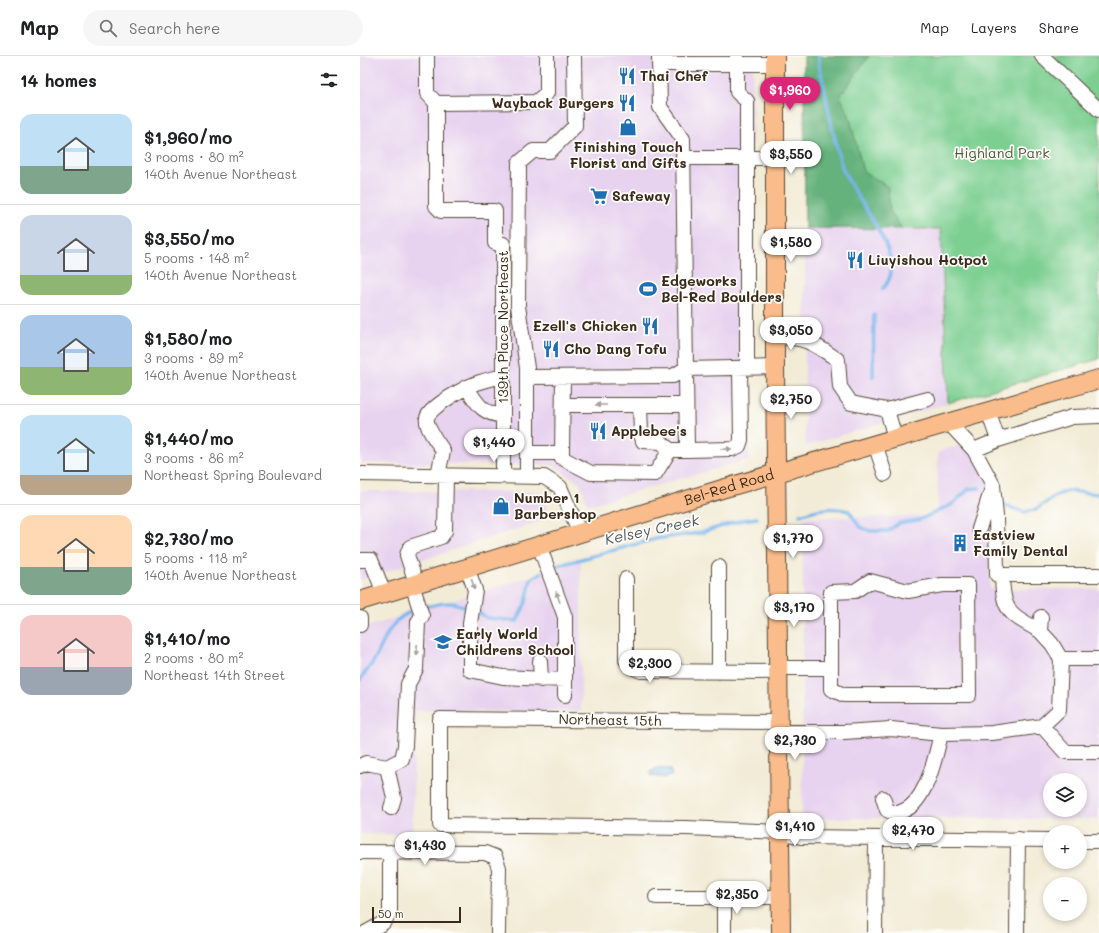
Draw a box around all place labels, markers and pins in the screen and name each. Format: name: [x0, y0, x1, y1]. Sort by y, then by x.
restaurant icon: Thai Chef: [617, 66, 637, 86]
place label: Thai Chef: [640, 66, 709, 85]
pin: $1,960: [757, 77, 823, 111]
place label: Wayback Burgers: [492, 93, 614, 112]
restaurant icon: Wayback Burgers: [617, 93, 637, 113]
shop icon: Finishing Touch Florist and Gifts: [618, 117, 638, 137]
place label: Finishing Touch Florist and Gifts: [570, 137, 686, 172]
pin: $3,550: [758, 141, 824, 175]
supermarket icon: Safeway: [589, 186, 609, 206]
place label: Safeway: [612, 186, 671, 205]
pin: $1,580: [758, 229, 824, 263]
restaurant icon: Liuyishou Hotpot: [845, 250, 865, 270]
place label: Liuyishou Hotpot: [868, 250, 987, 269]
place label: Edgeworks Bel-Red Boulders: [661, 271, 782, 306]
sports icon: Edgeworks Bel-Red Boulders: [638, 279, 658, 299]
place label: Ezell's Chicken: [533, 316, 637, 335]
restaurant icon: Ezell's Chicken: [640, 316, 660, 336]
pin: $3,050: [758, 317, 824, 351]
restaurant icon: Cho Dang Tofu: [541, 339, 561, 359]
place label: Cho Dang Tofu: [564, 339, 667, 358]
pin: $2,750: [758, 386, 824, 420]
restaurant icon: Applebee's: [588, 421, 608, 441]
place label: Applebee's: [611, 421, 687, 440]
pin: $1,440: [461, 429, 527, 463]
place label: Number 1 Barbershop: [514, 488, 597, 523]
shop icon: Number 1 Barbershop: [491, 496, 511, 516]
pin: $1,770: [760, 525, 826, 559]
place label: Eastview Family Dental: [973, 525, 1068, 560]
building icon: Eastview Family Dental: [950, 533, 970, 553]
pin: $3,170: [761, 594, 827, 628]
place label: Early World Childrens School: [456, 624, 574, 659]
school or university icon: Early World Childrens School: [433, 632, 453, 652]
pin: $2,300: [617, 650, 683, 684]
pin: $2,730: [762, 727, 828, 761]
pin: $1,410: [762, 813, 828, 847]
pin: $2,470: [880, 817, 946, 851]
pin: $1,430: [392, 832, 458, 866]
pin: $2,350: [704, 881, 770, 915]

